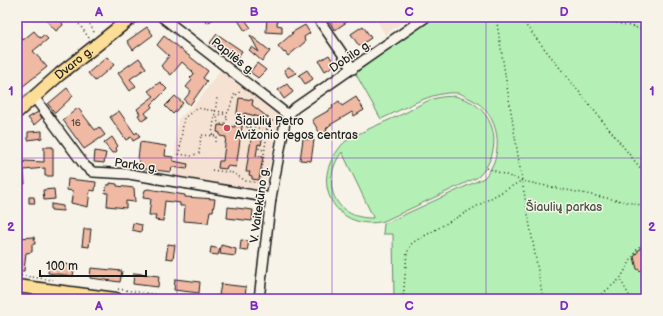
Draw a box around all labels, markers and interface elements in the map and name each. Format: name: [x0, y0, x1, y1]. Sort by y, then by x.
text: A: [94, 4, 103, 20]
text: B: [249, 4, 259, 20]
text: C: [404, 4, 414, 20]
text: D: [559, 4, 569, 20]
street label: Papilės g.: [208, 35, 257, 78]
street label: Dobilo g.: [327, 37, 374, 76]
street label: Dvaro g.: [52, 44, 96, 83]
text: 1: [8, 83, 14, 99]
text: 1: [649, 83, 655, 99]
place label: Šiaulių Petro Avižonio regos centras: [235, 113, 358, 143]
house number: 16: [71, 117, 81, 129]
marker: Šiaulių Petro Avižonio regos centras: [222, 123, 232, 133]
street label: Parko g.: [113, 155, 158, 176]
street label: V. Vaitekūno g.: [247, 166, 272, 244]
park label: Šiaulių parkas: [526, 199, 602, 215]
text: 2: [7, 219, 15, 235]
text: 2: [648, 219, 656, 235]
scale bar: [40, 252, 146, 278]
text: 100 m: [46, 259, 78, 274]
text: A: [94, 298, 103, 314]
text: B: [249, 298, 259, 314]
text: C: [404, 298, 414, 314]
text: D: [559, 298, 569, 314]

